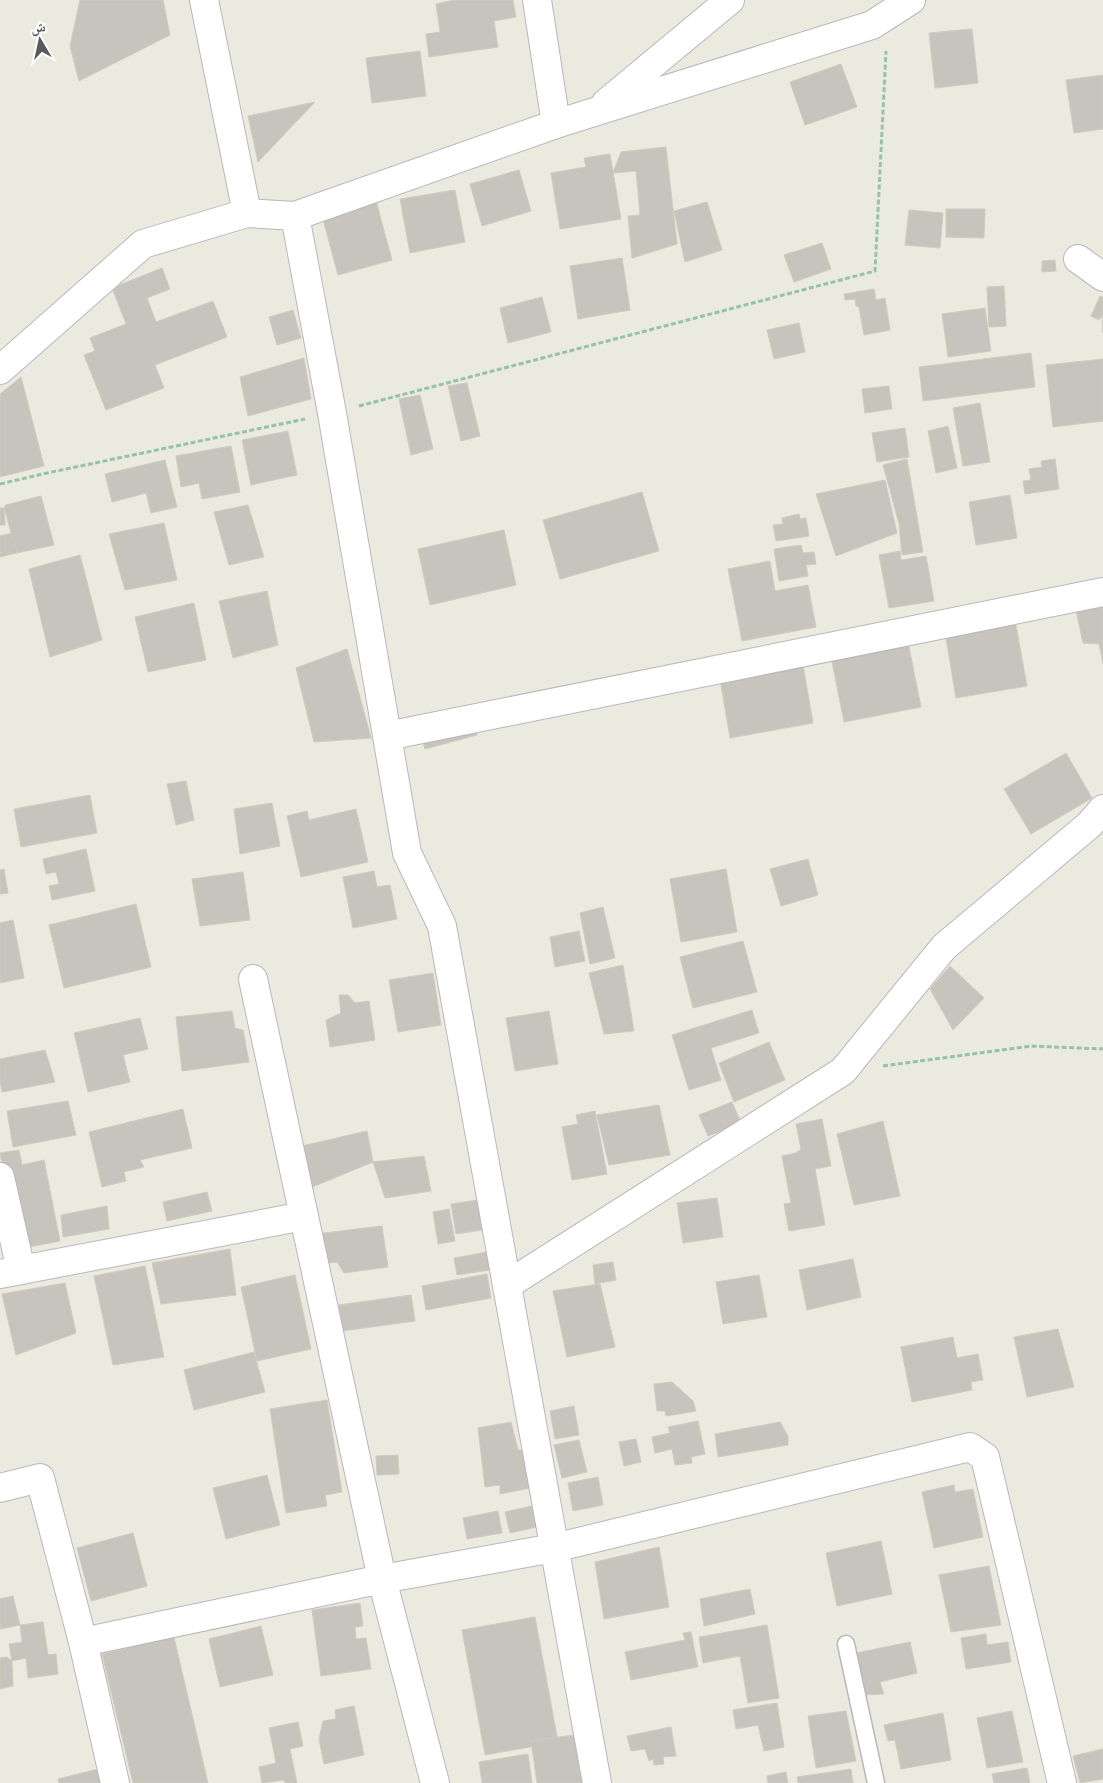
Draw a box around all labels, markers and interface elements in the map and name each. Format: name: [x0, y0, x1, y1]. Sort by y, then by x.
north arrow: [15, 15, 65, 65]
text: ش: [29, 17, 47, 37]

